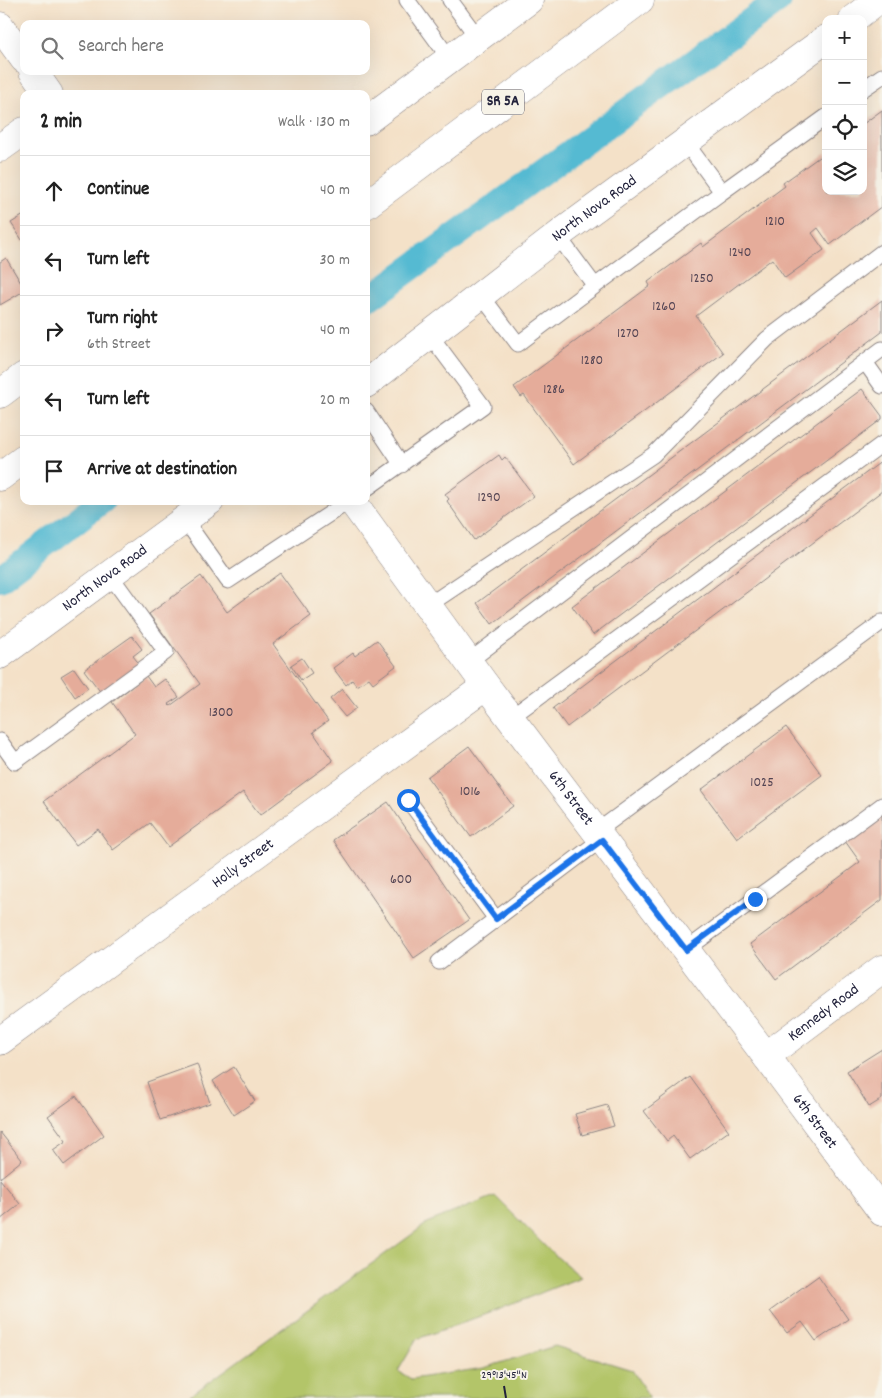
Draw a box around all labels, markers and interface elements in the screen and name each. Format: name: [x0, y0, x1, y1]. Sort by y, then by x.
map controls: [822, 15, 867, 195]
button: +: [822, 15, 867, 60]
search box: [20, 20, 370, 75]
icon: search: [38, 34, 66, 62]
text: Search here: [78, 34, 164, 61]
button: −: [822, 60, 867, 105]
road number: SR 5A: [482, 90, 524, 114]
button: locate: [822, 105, 867, 150]
text: 2 min: [40, 108, 82, 138]
text: Walk · 130 m: [278, 111, 350, 134]
button: layers: [822, 150, 867, 195]
street label: North Nova Road: [547, 169, 642, 248]
icon: ahead: [40, 177, 68, 205]
text: Continue: [87, 177, 149, 204]
text: 40 m: [320, 179, 350, 202]
house number: 1210: [765, 212, 785, 232]
house number: 1240: [729, 243, 751, 263]
icon: left: [40, 247, 68, 275]
text: Turn left: [87, 247, 150, 274]
text: 30 m: [320, 249, 350, 272]
house number: 1250: [690, 269, 714, 289]
house number: 1260: [652, 297, 676, 317]
text: Turn right: [87, 306, 158, 333]
icon: right: [40, 317, 68, 345]
text: 40 m: [320, 319, 350, 342]
house number: 1270: [617, 324, 639, 344]
text: 6th Street: [87, 333, 151, 356]
house number: 1280: [581, 351, 603, 371]
house number: 1286: [543, 380, 565, 400]
icon: left: [40, 387, 68, 415]
text: Turn left: [87, 387, 150, 414]
text: 20 m: [320, 389, 350, 412]
icon: arrive: [40, 457, 68, 485]
text: Arrive at destination: [87, 457, 237, 484]
house number: 1290: [477, 488, 501, 508]
street label: North Nova Road: [57, 539, 152, 617]
house number: 1300: [209, 703, 233, 723]
street label: 6th Street: [542, 766, 599, 830]
house number: 1025: [750, 773, 774, 793]
house number: 1016: [460, 782, 480, 802]
route start: [397, 789, 420, 812]
street label: Holly Street: [207, 833, 279, 894]
house number: 600: [390, 870, 412, 890]
route end: [744, 888, 767, 911]
street label: Kennedy Road: [783, 978, 864, 1047]
street label: 6th Street: [786, 1089, 843, 1154]
text: 29°13'45"N: [481, 1367, 527, 1384]

